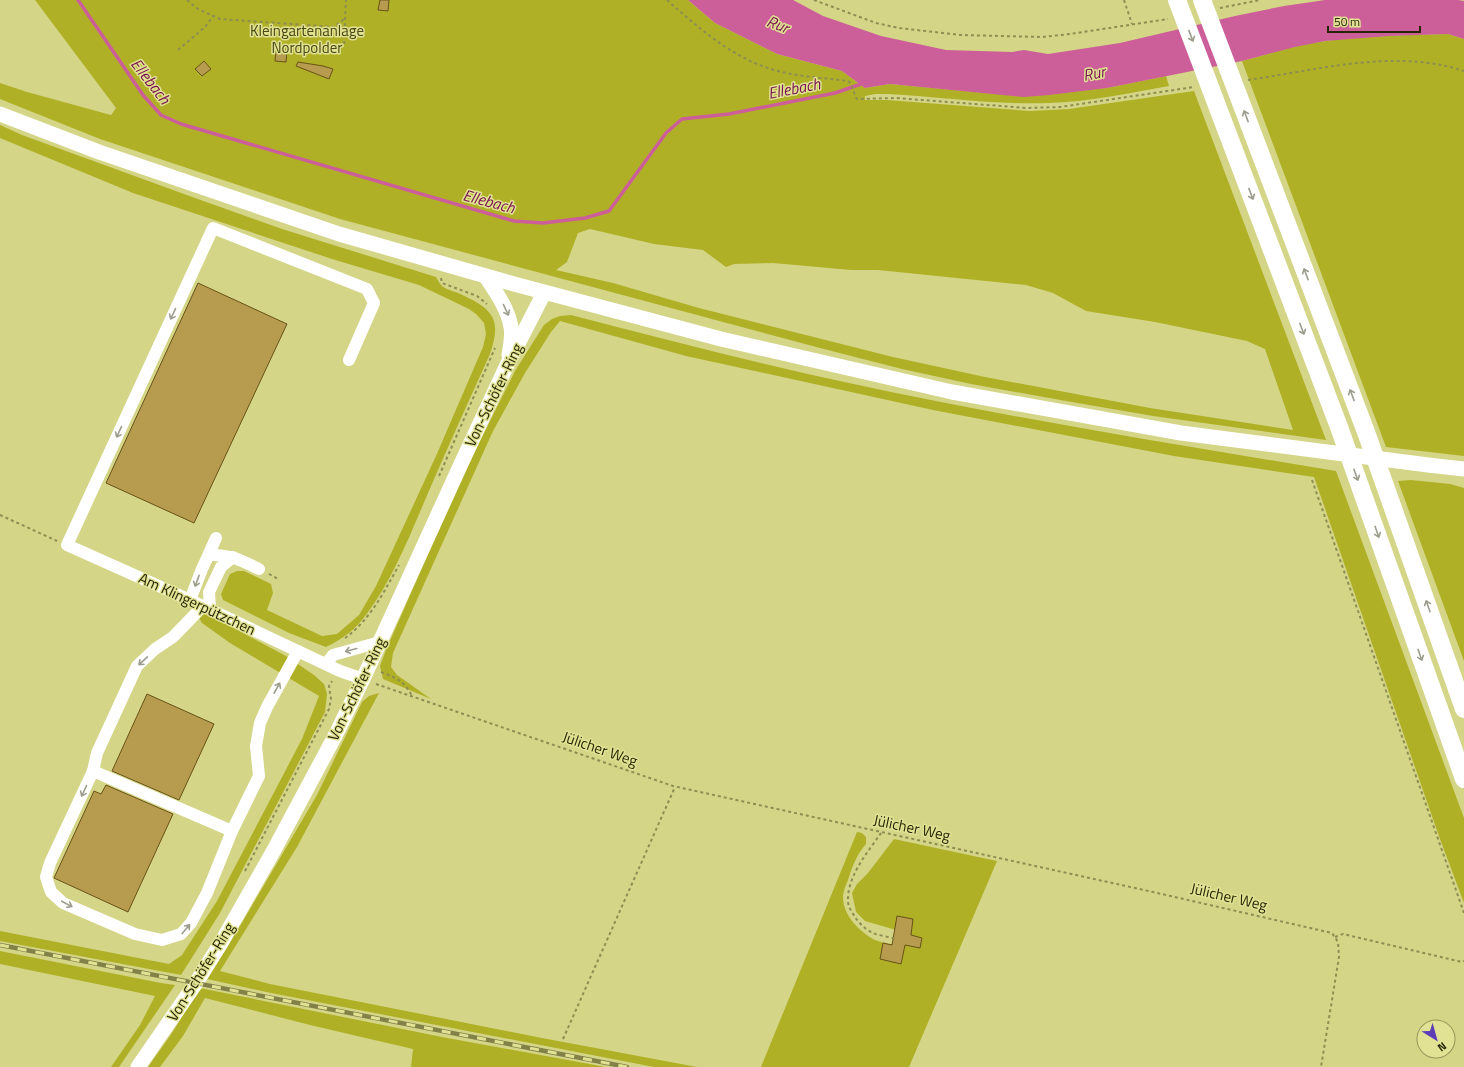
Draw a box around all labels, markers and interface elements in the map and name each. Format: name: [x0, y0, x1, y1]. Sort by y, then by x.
scale bar: [1328, 8, 1420, 34]
water label: Rur: [763, 9, 795, 40]
text: 50 m: [1334, 12, 1360, 31]
park label: Kleingartenanlage Nordpolder: [250, 19, 364, 59]
one-way arrow: [1188, 30, 1195, 43]
water label: Ellebach: [125, 53, 177, 110]
water label: Rur: [1081, 59, 1109, 87]
water label: Ellebach: [766, 71, 823, 105]
one-way arrow: [1241, 110, 1249, 122]
water label: Ellebach: [460, 183, 519, 220]
one-way arrow: [1247, 188, 1255, 200]
one-way arrow: [1301, 268, 1309, 280]
one-way arrow: [503, 304, 510, 316]
one-way arrow: [169, 308, 176, 320]
one-way arrow: [1298, 322, 1306, 334]
street label: Von-Schöfer-Ring: [458, 339, 529, 451]
one-way arrow: [1347, 390, 1355, 402]
one-way arrow: [115, 426, 122, 438]
one-way arrow: [1353, 468, 1361, 480]
one-way arrow: [1374, 526, 1381, 539]
street label: Am Klingerpützchen: [135, 566, 260, 641]
one-way arrow: [193, 575, 201, 587]
one-way arrow: [1423, 600, 1431, 612]
street label: Von-Schöfer-Ring: [321, 633, 392, 745]
one-way arrow: [344, 647, 357, 654]
one-way arrow: [1417, 649, 1425, 661]
one-way arrow: [138, 656, 148, 665]
one-way arrow: [274, 682, 281, 694]
street label: Jülicher Weg: [560, 725, 641, 772]
one-way arrow: [80, 785, 87, 797]
street label: Jülicher Weg: [872, 808, 953, 847]
street label: Jülicher Weg: [1189, 877, 1270, 917]
one-way arrow: [61, 901, 73, 908]
street label: Von-Schöfer-Ring: [161, 918, 240, 1026]
one-way arrow: [182, 924, 191, 934]
north arrow: [1416, 1019, 1456, 1059]
text: N: [1434, 1038, 1450, 1056]

